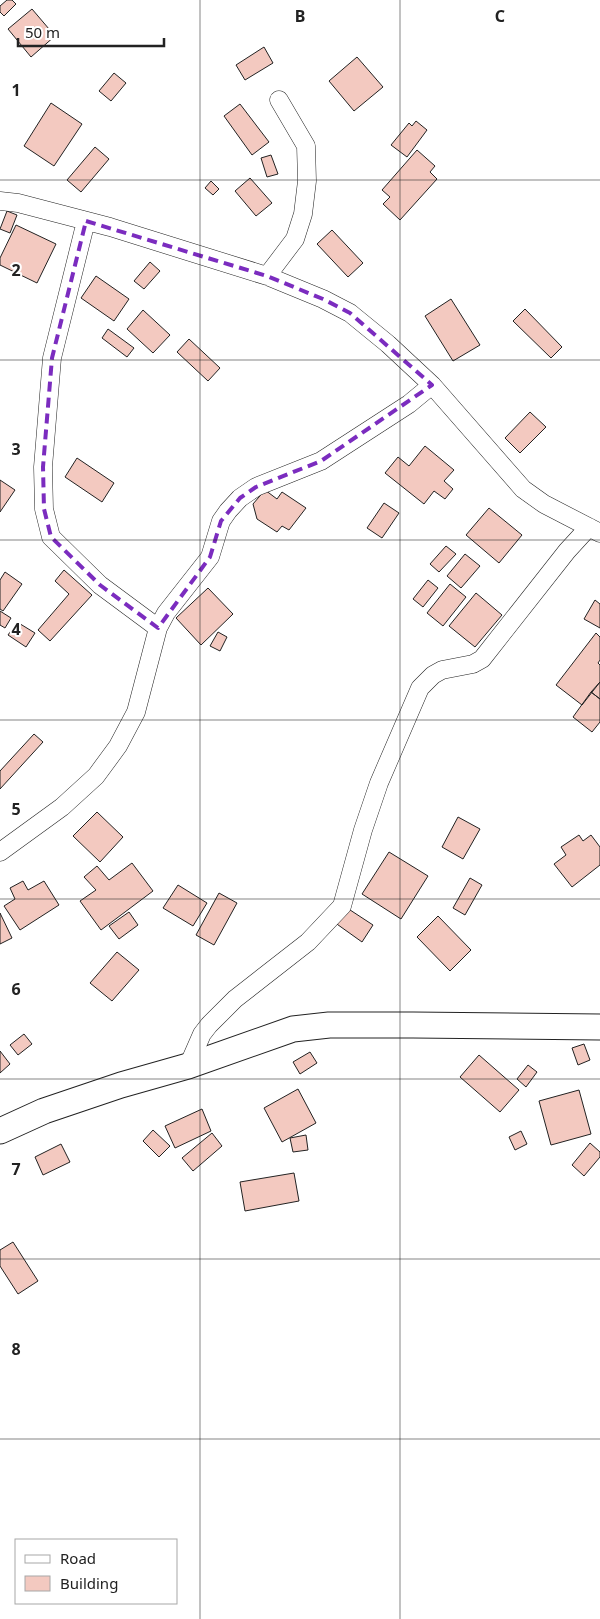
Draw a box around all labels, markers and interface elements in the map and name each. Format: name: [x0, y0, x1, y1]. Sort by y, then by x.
text: B: [295, 5, 305, 27]
text: C: [495, 5, 505, 27]
scale bar: [18, 15, 164, 47]
text: 50 m: [25, 22, 60, 42]
text: 1: [11, 79, 21, 101]
text: 2: [11, 259, 21, 281]
text: 3: [11, 438, 21, 460]
text: 4: [11, 618, 21, 640]
text: 5: [11, 798, 21, 820]
text: 6: [11, 978, 21, 1000]
text: 7: [11, 1158, 21, 1180]
text: 8: [11, 1338, 21, 1360]
legend: [15, 1539, 178, 1604]
text: Road: [60, 1548, 96, 1568]
text: Building: [60, 1573, 118, 1593]

